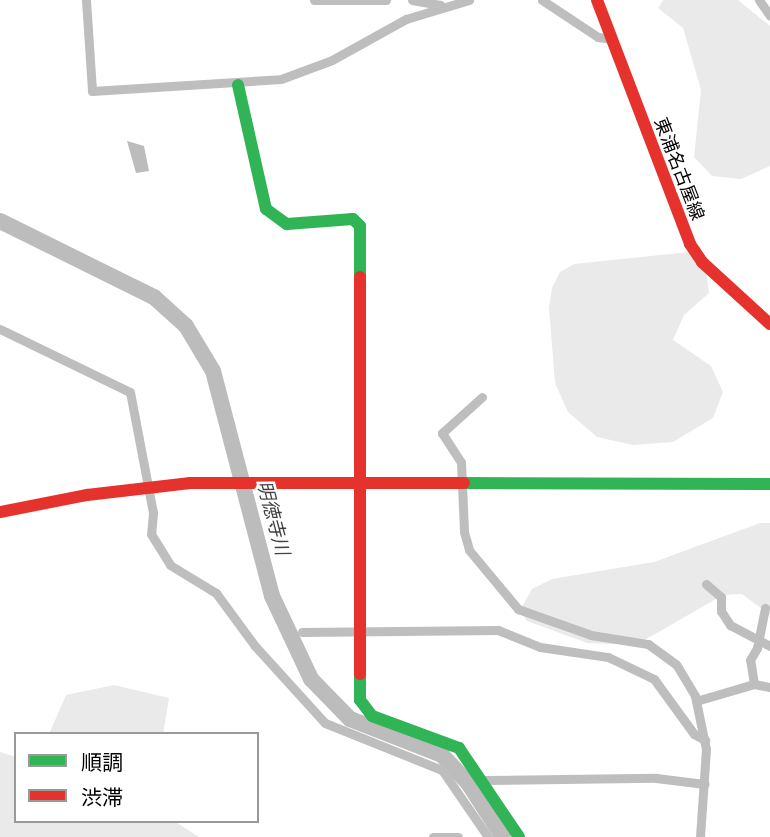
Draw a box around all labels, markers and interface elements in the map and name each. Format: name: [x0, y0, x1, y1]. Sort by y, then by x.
street label: 東浦名古屋線: [650, 115, 708, 223]
water label: 明徳寺川: [252, 478, 294, 558]
legend: [14, 732, 259, 823]
text: 順調: [81, 750, 123, 775]
text: 渋滞: [81, 785, 123, 810]

